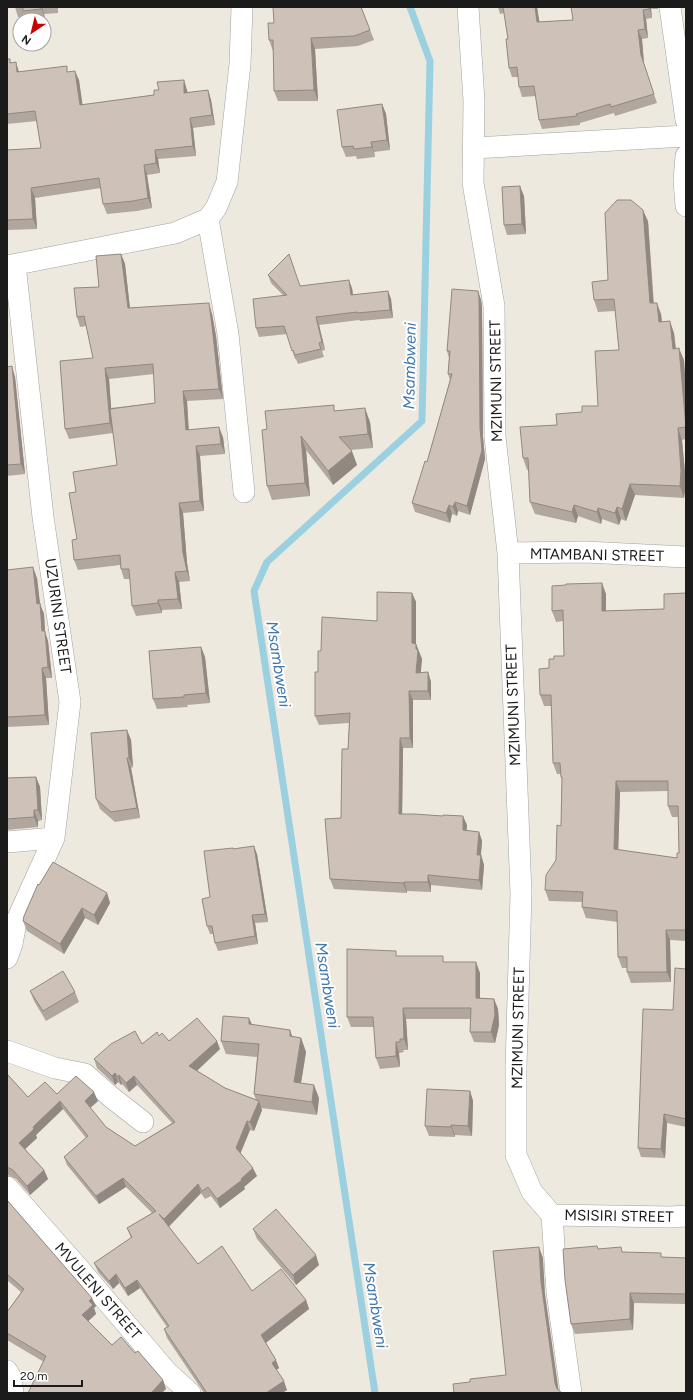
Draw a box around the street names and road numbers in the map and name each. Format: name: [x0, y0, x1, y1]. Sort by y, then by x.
street label: MZIMUNI STREET: [486, 319, 506, 442]
street label: MTAMBANI STREET: [530, 545, 665, 565]
street label: UZURINI STREET: [41, 557, 75, 676]
street label: MZIMUNI STREET: [502, 643, 524, 766]
street label: MZIMUNI STREET: [508, 966, 528, 1089]
street label: MSISIRI STREET: [564, 1206, 675, 1226]
street label: MVULENI STREET: [51, 1239, 146, 1344]

